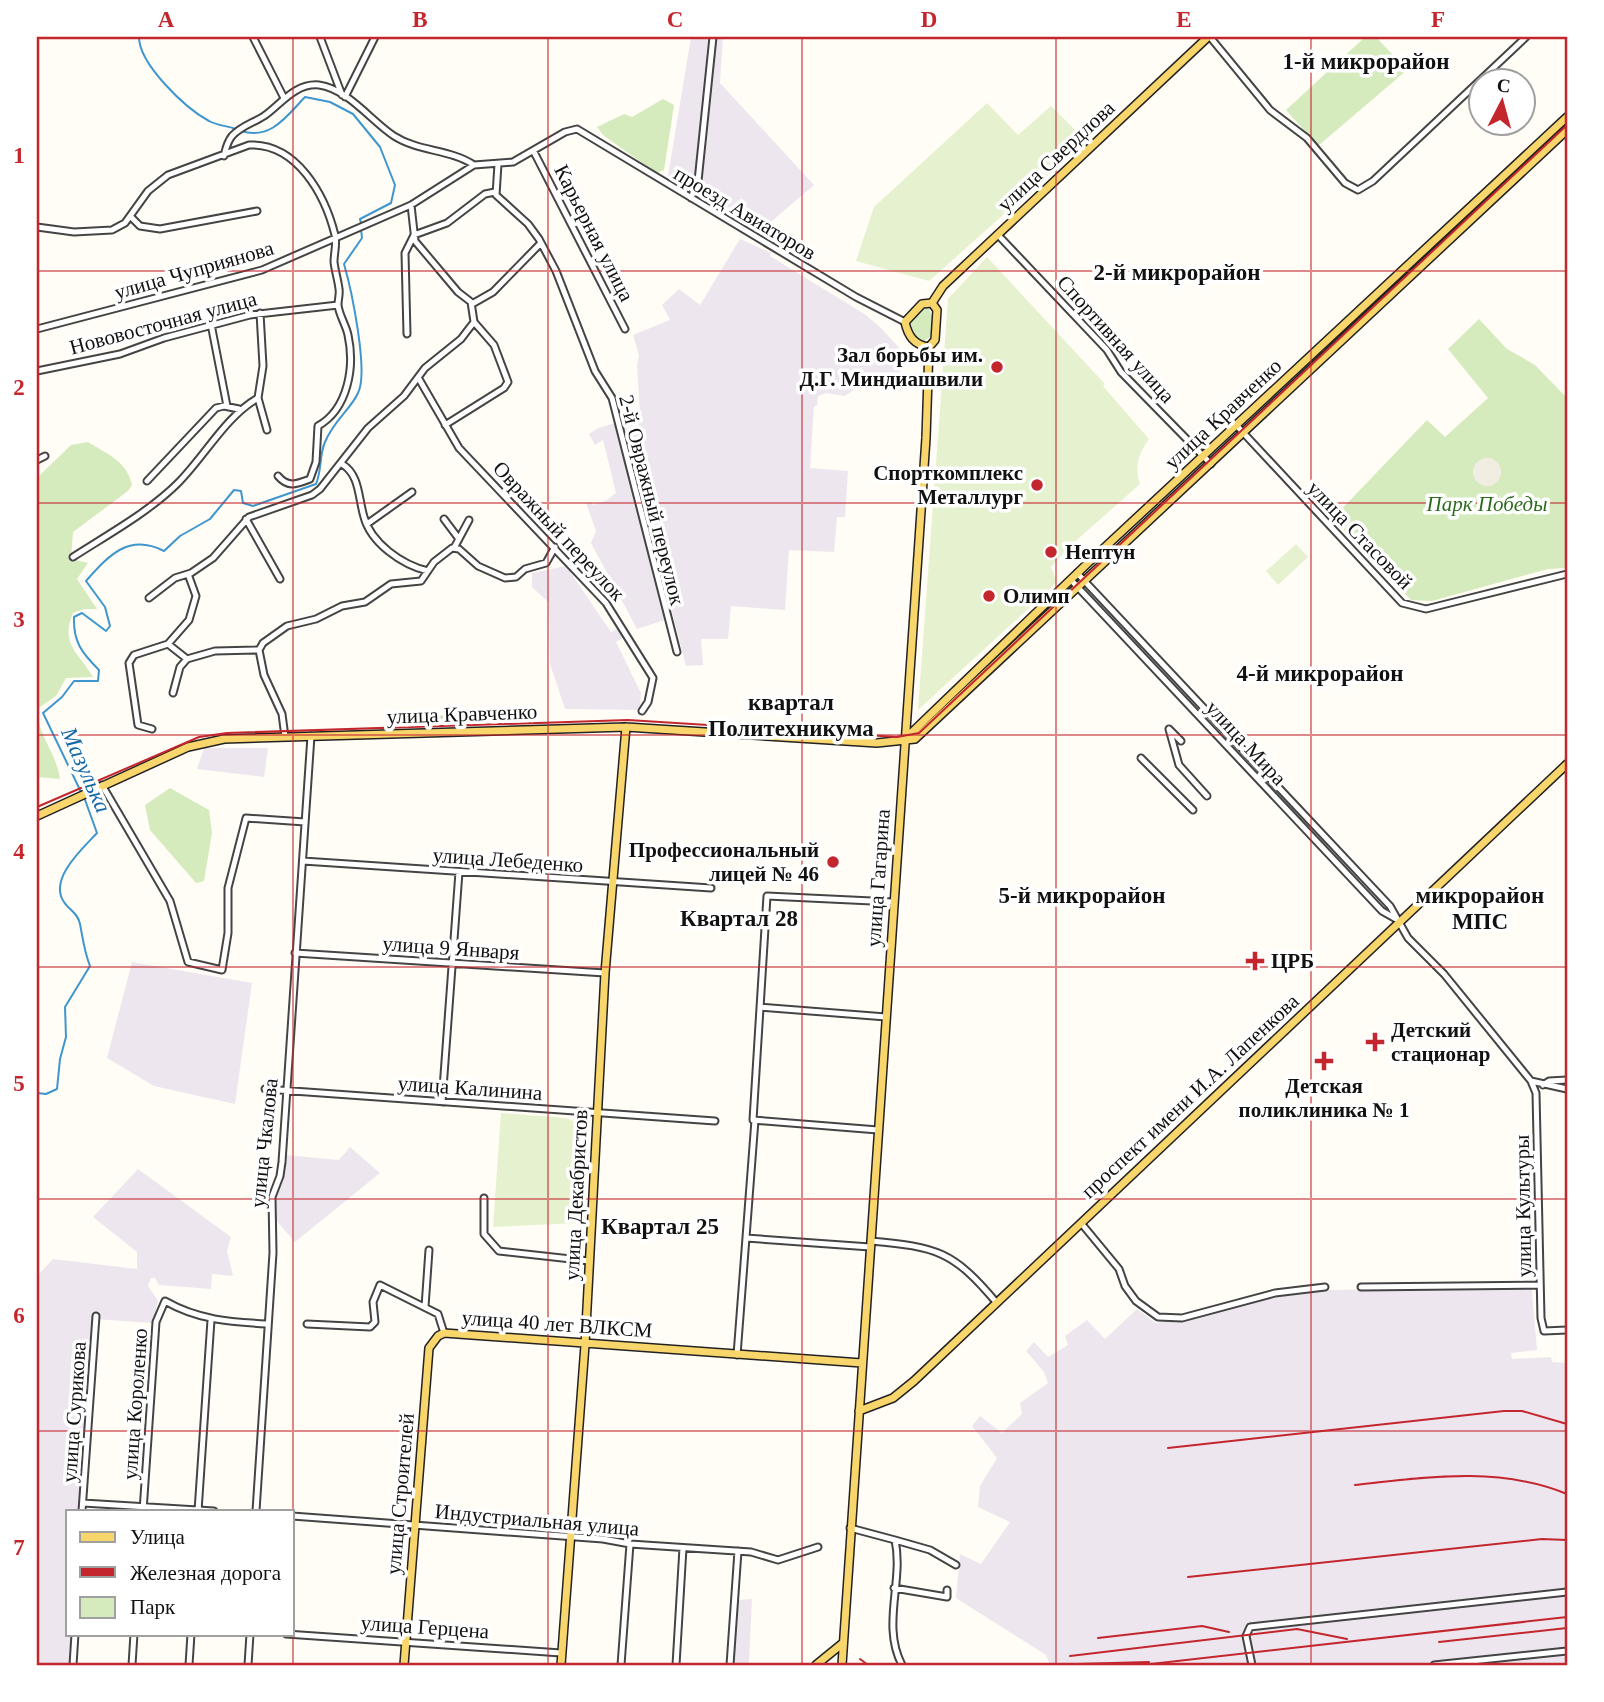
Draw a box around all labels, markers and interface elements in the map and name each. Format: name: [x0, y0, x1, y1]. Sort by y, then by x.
text: A: [158, 7, 175, 32]
text: B: [412, 7, 428, 32]
text: C: [667, 7, 683, 32]
text: D: [921, 7, 937, 32]
text: E: [1176, 7, 1192, 32]
text: F: [1431, 7, 1445, 32]
district label: 1-й микрорайон: [1283, 49, 1449, 74]
north arrow: [1468, 66, 1538, 136]
text: С: [1496, 74, 1512, 97]
street label: улица Свердлова: [993, 95, 1120, 216]
text: 1: [13, 143, 25, 168]
street label: Карьерная улица: [549, 161, 639, 306]
street label: проезд Авиаторов: [670, 161, 820, 265]
street label: улица Чуприянова: [112, 236, 277, 304]
district label: 2-й микрорайон: [1094, 260, 1260, 285]
street label: Спортивная улица: [1052, 270, 1180, 408]
street label: Нововосточная улица: [67, 286, 260, 360]
place label: Зал борьбы им. Д.Г. Миндиашвили: [800, 343, 983, 391]
street label: улица Кравченко: [1160, 354, 1286, 474]
marker: Зал борьбы им. Д.Г. Миндиашвили: [989, 359, 1005, 375]
text: 2: [13, 375, 25, 400]
street label: 2-й Овражный переулок: [614, 392, 690, 608]
street label: Овражный переулок: [488, 456, 630, 606]
place label: Спорткомплекс Металлург: [873, 461, 1023, 509]
street label: улица Стасовой: [1302, 476, 1418, 594]
marker: Спорткомплекс Металлург: [1029, 477, 1045, 493]
park label: Парк Победы: [1426, 492, 1547, 516]
place label: Нептун: [1065, 540, 1135, 564]
marker: Нептун: [1043, 544, 1059, 560]
place label: Олимп: [1003, 584, 1070, 608]
marker: Олимп: [981, 588, 997, 604]
text: 3: [13, 607, 25, 632]
district label: 4-й микрорайон: [1237, 661, 1403, 686]
district label: квартал Политехникума: [708, 690, 874, 741]
street label: улица Мира: [1201, 696, 1292, 791]
street label: улица Кравченко: [386, 699, 538, 729]
water label: Мазулька: [56, 722, 116, 817]
street label: улица Гагарина: [861, 808, 895, 948]
place label: Профессиональный лицей № 46: [629, 838, 819, 886]
text: 4: [13, 839, 25, 864]
street label: улица Лебеденко: [432, 843, 584, 877]
marker: Профессиональный лицей № 46: [825, 854, 841, 870]
district label: 5-й микрорайон: [999, 883, 1165, 908]
district label: микрорайон МПС: [1416, 883, 1544, 934]
district label: Квартал 28: [680, 906, 798, 931]
street label: улица 9 Января: [382, 931, 521, 965]
place label: ЦРБ: [1271, 949, 1314, 973]
marker: ЦРБ: [1245, 951, 1265, 971]
street label: проспект имени И.А. Лапенкова: [1076, 988, 1304, 1203]
place label: Детский стационар: [1391, 1018, 1490, 1066]
marker: Детский стационар: [1365, 1032, 1385, 1052]
marker: Детская поликлиника № 1: [1314, 1051, 1334, 1071]
text: 5: [13, 1071, 25, 1096]
street label: улица Калинина: [397, 1071, 544, 1105]
place label: Детская поликлиника № 1: [1239, 1074, 1409, 1122]
street label: улица Чкалова: [245, 1076, 283, 1209]
street label: улица Декабристов: [560, 1109, 592, 1281]
street label: улица Культуры: [1510, 1135, 1536, 1277]
district label: Квартал 25: [601, 1214, 719, 1239]
text: 6: [13, 1303, 25, 1328]
street label: улица 40 лет ВЛКСМ: [461, 1305, 654, 1343]
street label: улица Короленко: [118, 1327, 152, 1481]
street label: улица Сурикова: [57, 1340, 91, 1483]
street label: улица Строителей: [381, 1412, 419, 1576]
street label: Индустриальная улица: [434, 1499, 641, 1541]
legend: [66, 1510, 294, 1636]
text: Улица: [130, 1525, 185, 1549]
text: 7: [13, 1535, 25, 1560]
text: Железная дорога: [130, 1561, 282, 1585]
text: Парк: [130, 1595, 176, 1619]
street label: улица Герцена: [360, 1611, 491, 1644]

